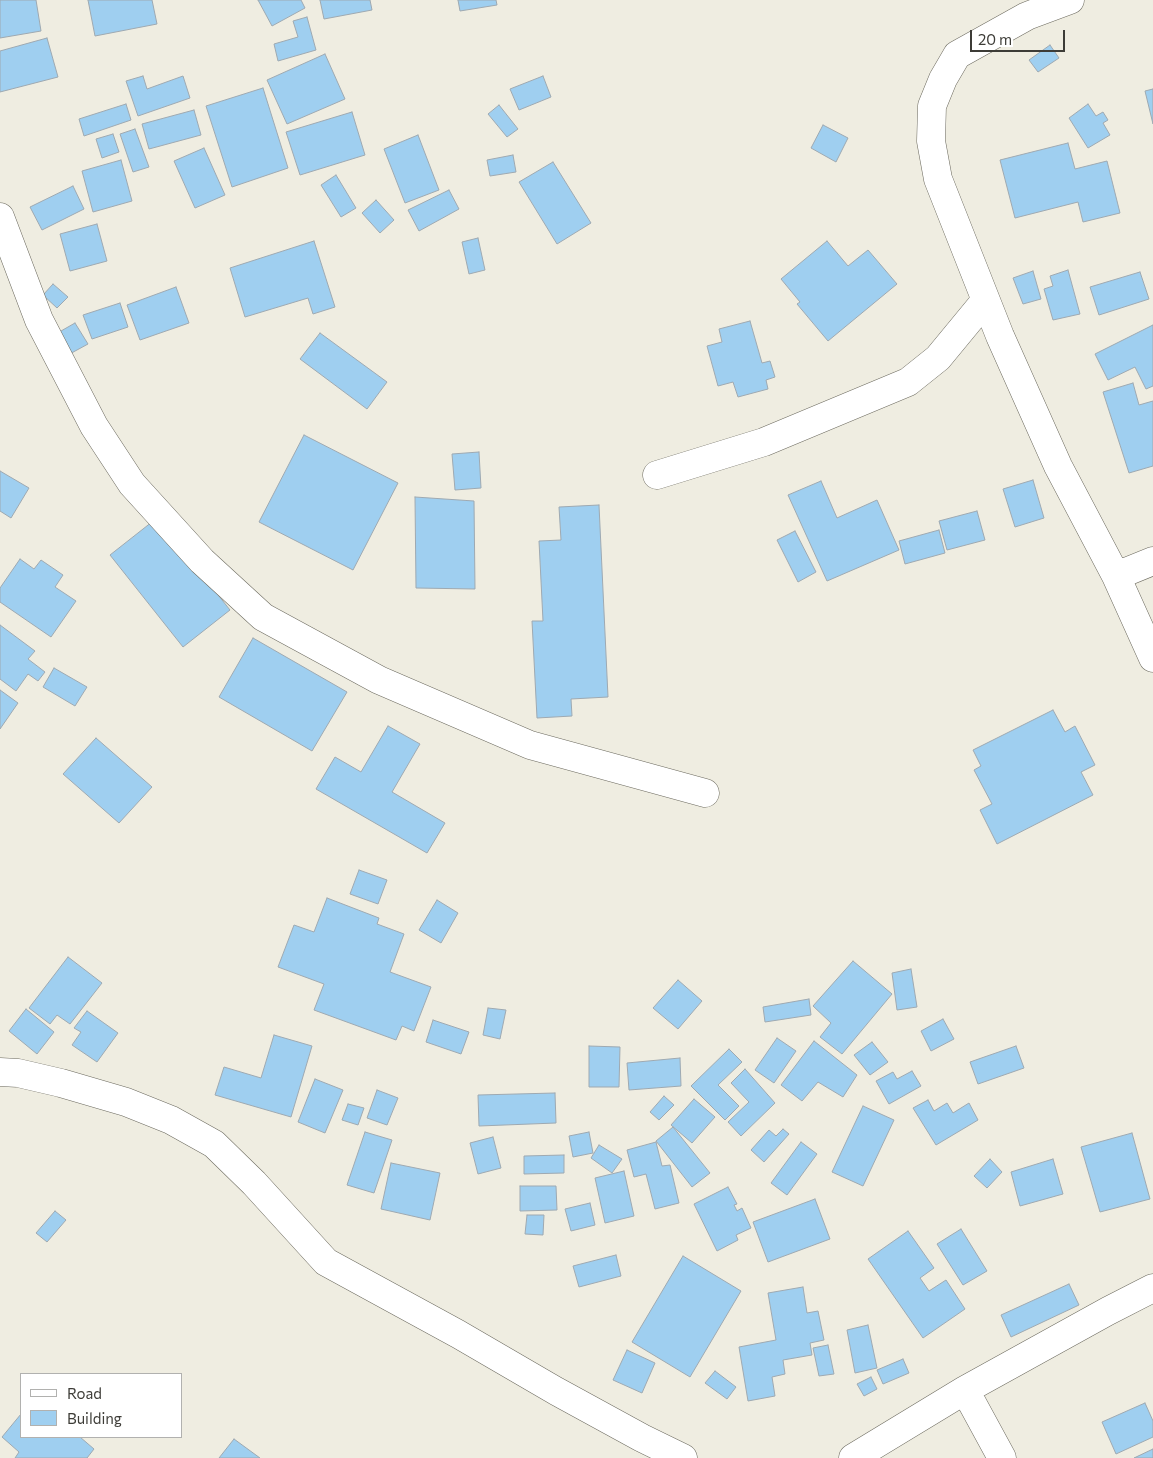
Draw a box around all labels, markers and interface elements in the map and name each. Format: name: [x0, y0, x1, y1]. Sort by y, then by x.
scale bar: [973, 20, 1068, 52]
text: 20 m: [978, 30, 1012, 48]
legend: [20, 1373, 182, 1438]
text: Road: [67, 1384, 102, 1402]
text: Building: [67, 1409, 122, 1427]

